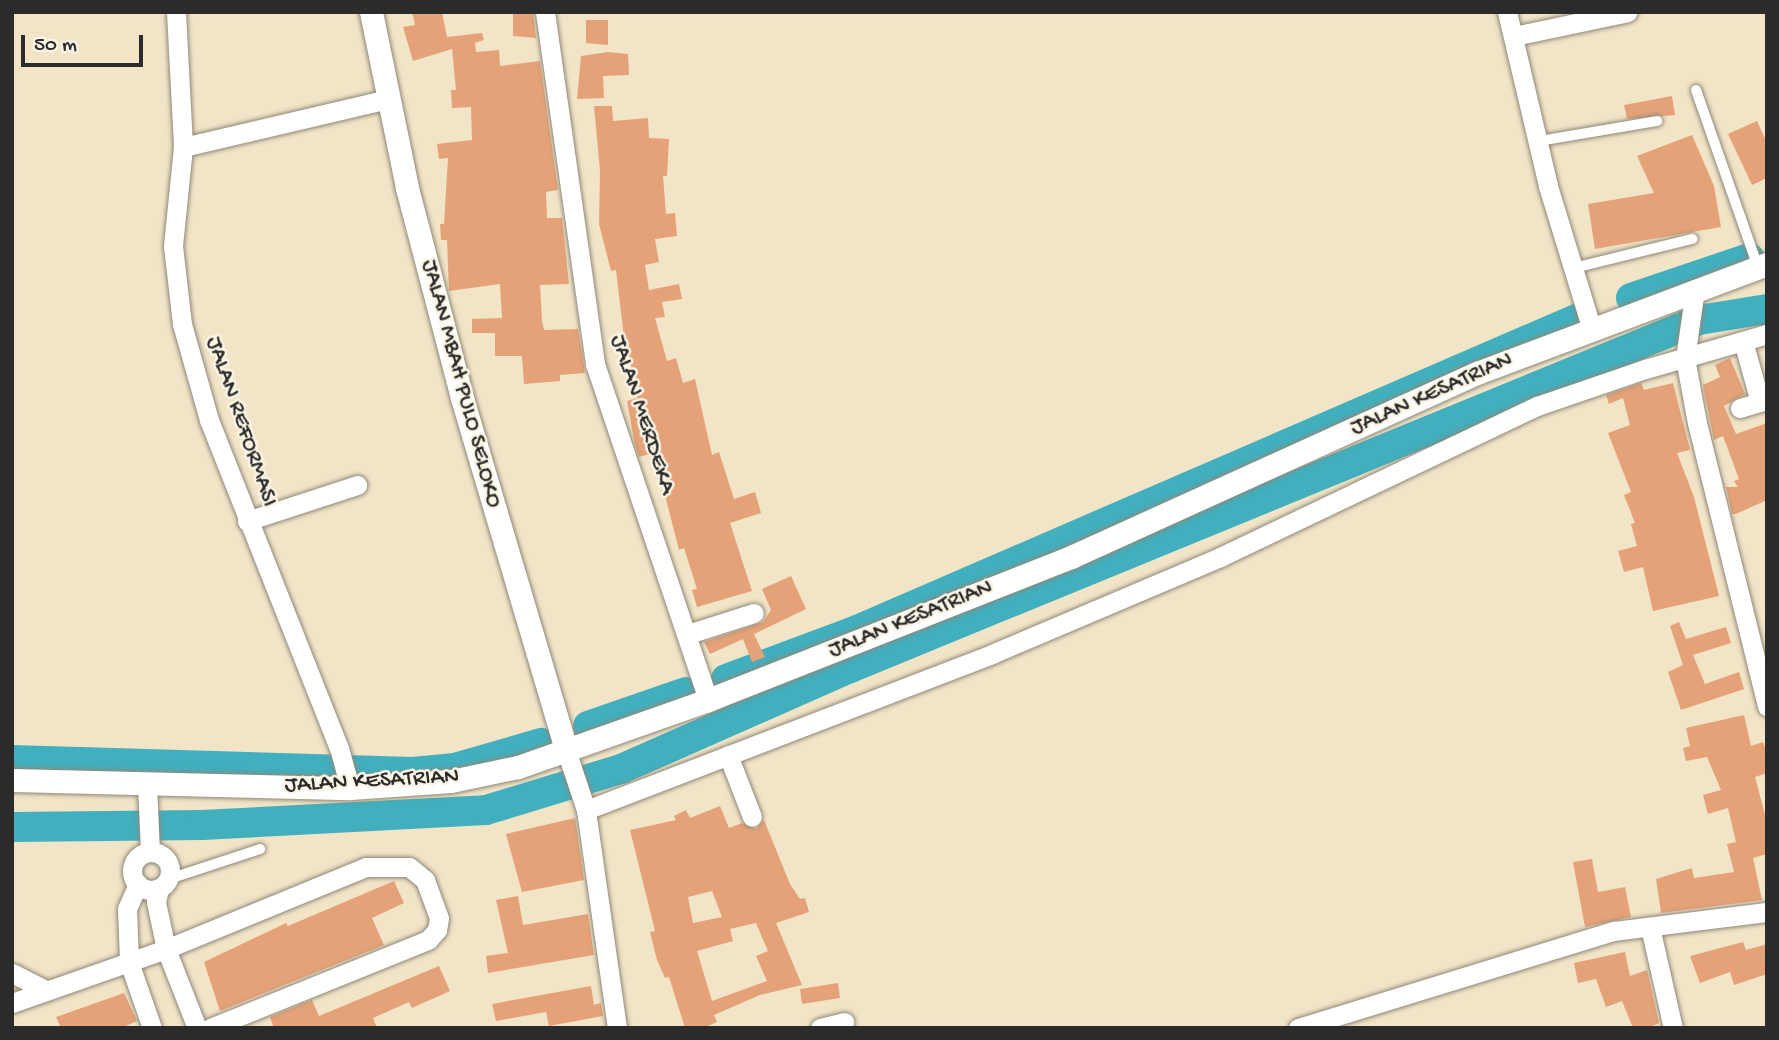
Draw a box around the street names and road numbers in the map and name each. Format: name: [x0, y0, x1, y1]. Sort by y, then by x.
street label: JALAN MBAH PULO SELOKO: [414, 257, 506, 511]
street label: JALAN MERDEKA: [602, 332, 680, 498]
street label: JALAN REFORMASI: [198, 333, 282, 511]
street label: JALAN KESATRIAN: [1347, 347, 1517, 443]
street label: JALAN KESATRIAN: [825, 575, 997, 665]
street label: JALAN KESATRIAN: [284, 764, 460, 800]

